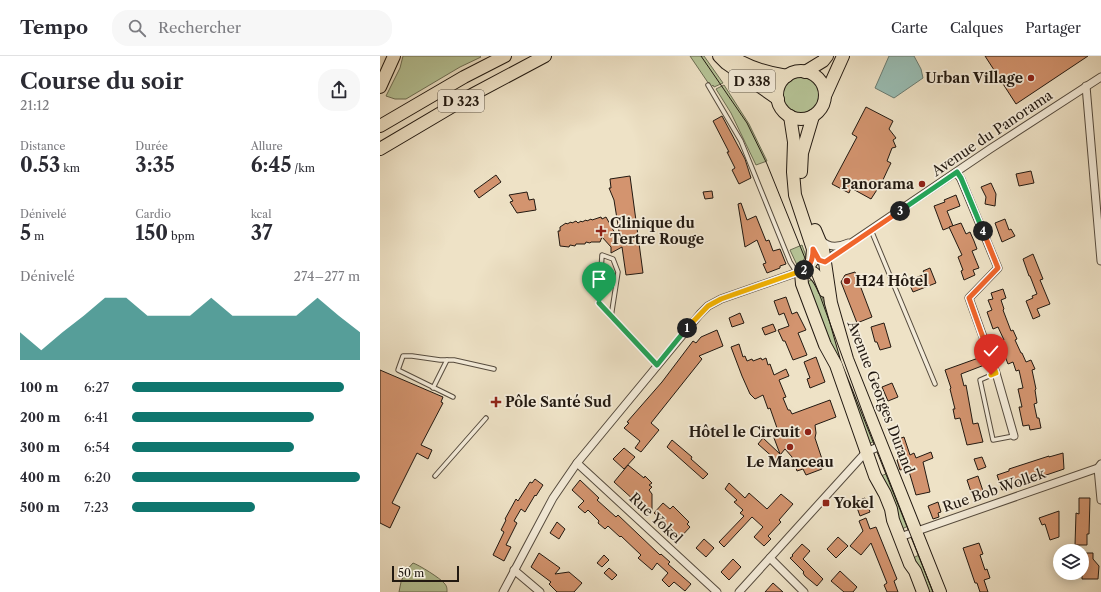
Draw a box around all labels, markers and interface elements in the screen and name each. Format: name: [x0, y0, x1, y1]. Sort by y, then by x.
search box: [112, 10, 392, 46]
text: Tempo: [20, 16, 88, 39]
icon: search: [126, 17, 148, 39]
text: Rechercher: [158, 18, 241, 37]
text: Carte: [891, 19, 928, 37]
text: Calques: [950, 19, 1003, 37]
text: Partager: [1025, 19, 1081, 37]
text: Course du soir: [20, 68, 183, 95]
button: share: [318, 69, 360, 111]
place label: Urban Village: [925, 69, 1023, 87]
road number: D 338: [729, 70, 775, 92]
marker: Urban Village: [1026, 73, 1036, 83]
street label: Avenue du Panorama: [927, 86, 1056, 181]
road number: D 323: [438, 90, 484, 112]
text: 21:12: [20, 97, 50, 113]
text: Distance: [20, 139, 66, 153]
text: Durée: [135, 139, 168, 153]
text: Allure: [251, 139, 283, 153]
text: 0.53: [20, 153, 60, 177]
text: 3:35: [135, 153, 175, 177]
text: 6:45: [251, 153, 291, 177]
text: km: [60, 161, 80, 175]
text: /km: [291, 161, 315, 175]
place label: Panorama: [841, 175, 915, 193]
marker: Panorama: [917, 179, 927, 189]
pin: 3: [890, 201, 910, 221]
text: 3: [897, 204, 903, 218]
text: Dénivelé: [20, 207, 66, 221]
text: Cardio: [135, 207, 171, 221]
text: kcal: [251, 207, 271, 221]
place label: Clinique du Tertre Rouge: [610, 214, 704, 248]
text: 5: [20, 221, 31, 245]
text: 150: [135, 221, 168, 245]
text: 37: [251, 221, 272, 245]
pin: 4: [973, 221, 993, 241]
text: 4: [980, 224, 986, 238]
marker: Clinique du Tertre Rouge: [595, 225, 607, 237]
text: m: [31, 229, 44, 243]
text: bpm: [168, 229, 195, 243]
pin: 2: [794, 260, 814, 280]
pin: [582, 262, 616, 303]
text: 2: [801, 263, 807, 277]
text: Dénivelé: [20, 268, 75, 284]
text: 274–277 m: [293, 268, 360, 284]
icon: arrive: [588, 268, 610, 290]
place label: H24 Hôtel: [855, 272, 928, 290]
marker: H24 Hôtel: [842, 276, 852, 286]
street label: Avenue Georges Durand: [843, 317, 919, 477]
pin: 1: [677, 318, 697, 338]
text: 1: [685, 321, 689, 335]
pin: [974, 334, 1008, 375]
icon: check: [980, 340, 1002, 362]
text: 100 m: [20, 379, 59, 395]
text: 6:27: [84, 379, 109, 395]
place label: Pôle Santé Sud: [505, 393, 612, 411]
marker: Pôle Santé Sud: [490, 396, 502, 408]
text: 200 m: [20, 409, 60, 425]
text: 6:41: [84, 409, 108, 425]
place label: Hôtel le Circuit: [689, 423, 800, 441]
marker: Hôtel le Circuit: [803, 427, 813, 437]
text: 300 m: [20, 439, 60, 455]
text: 6:54: [84, 439, 110, 455]
marker: Le Manceau: [785, 442, 795, 452]
place label: Le Manceau: [746, 453, 834, 471]
street label: Rue Bob Wollek: [940, 464, 1049, 516]
text: 400 m: [20, 469, 60, 485]
text: 6:20: [84, 469, 111, 485]
street label: Rue Yokel: [626, 489, 686, 547]
place label: Yokel: [833, 494, 874, 512]
marker: Yokel: [821, 498, 831, 508]
text: 500 m: [20, 499, 60, 515]
text: 7:23: [84, 499, 109, 515]
map controls: [1053, 544, 1089, 580]
button: layers: [1053, 544, 1089, 580]
scale bar: [392, 564, 459, 583]
text: 50 m: [398, 566, 424, 580]

